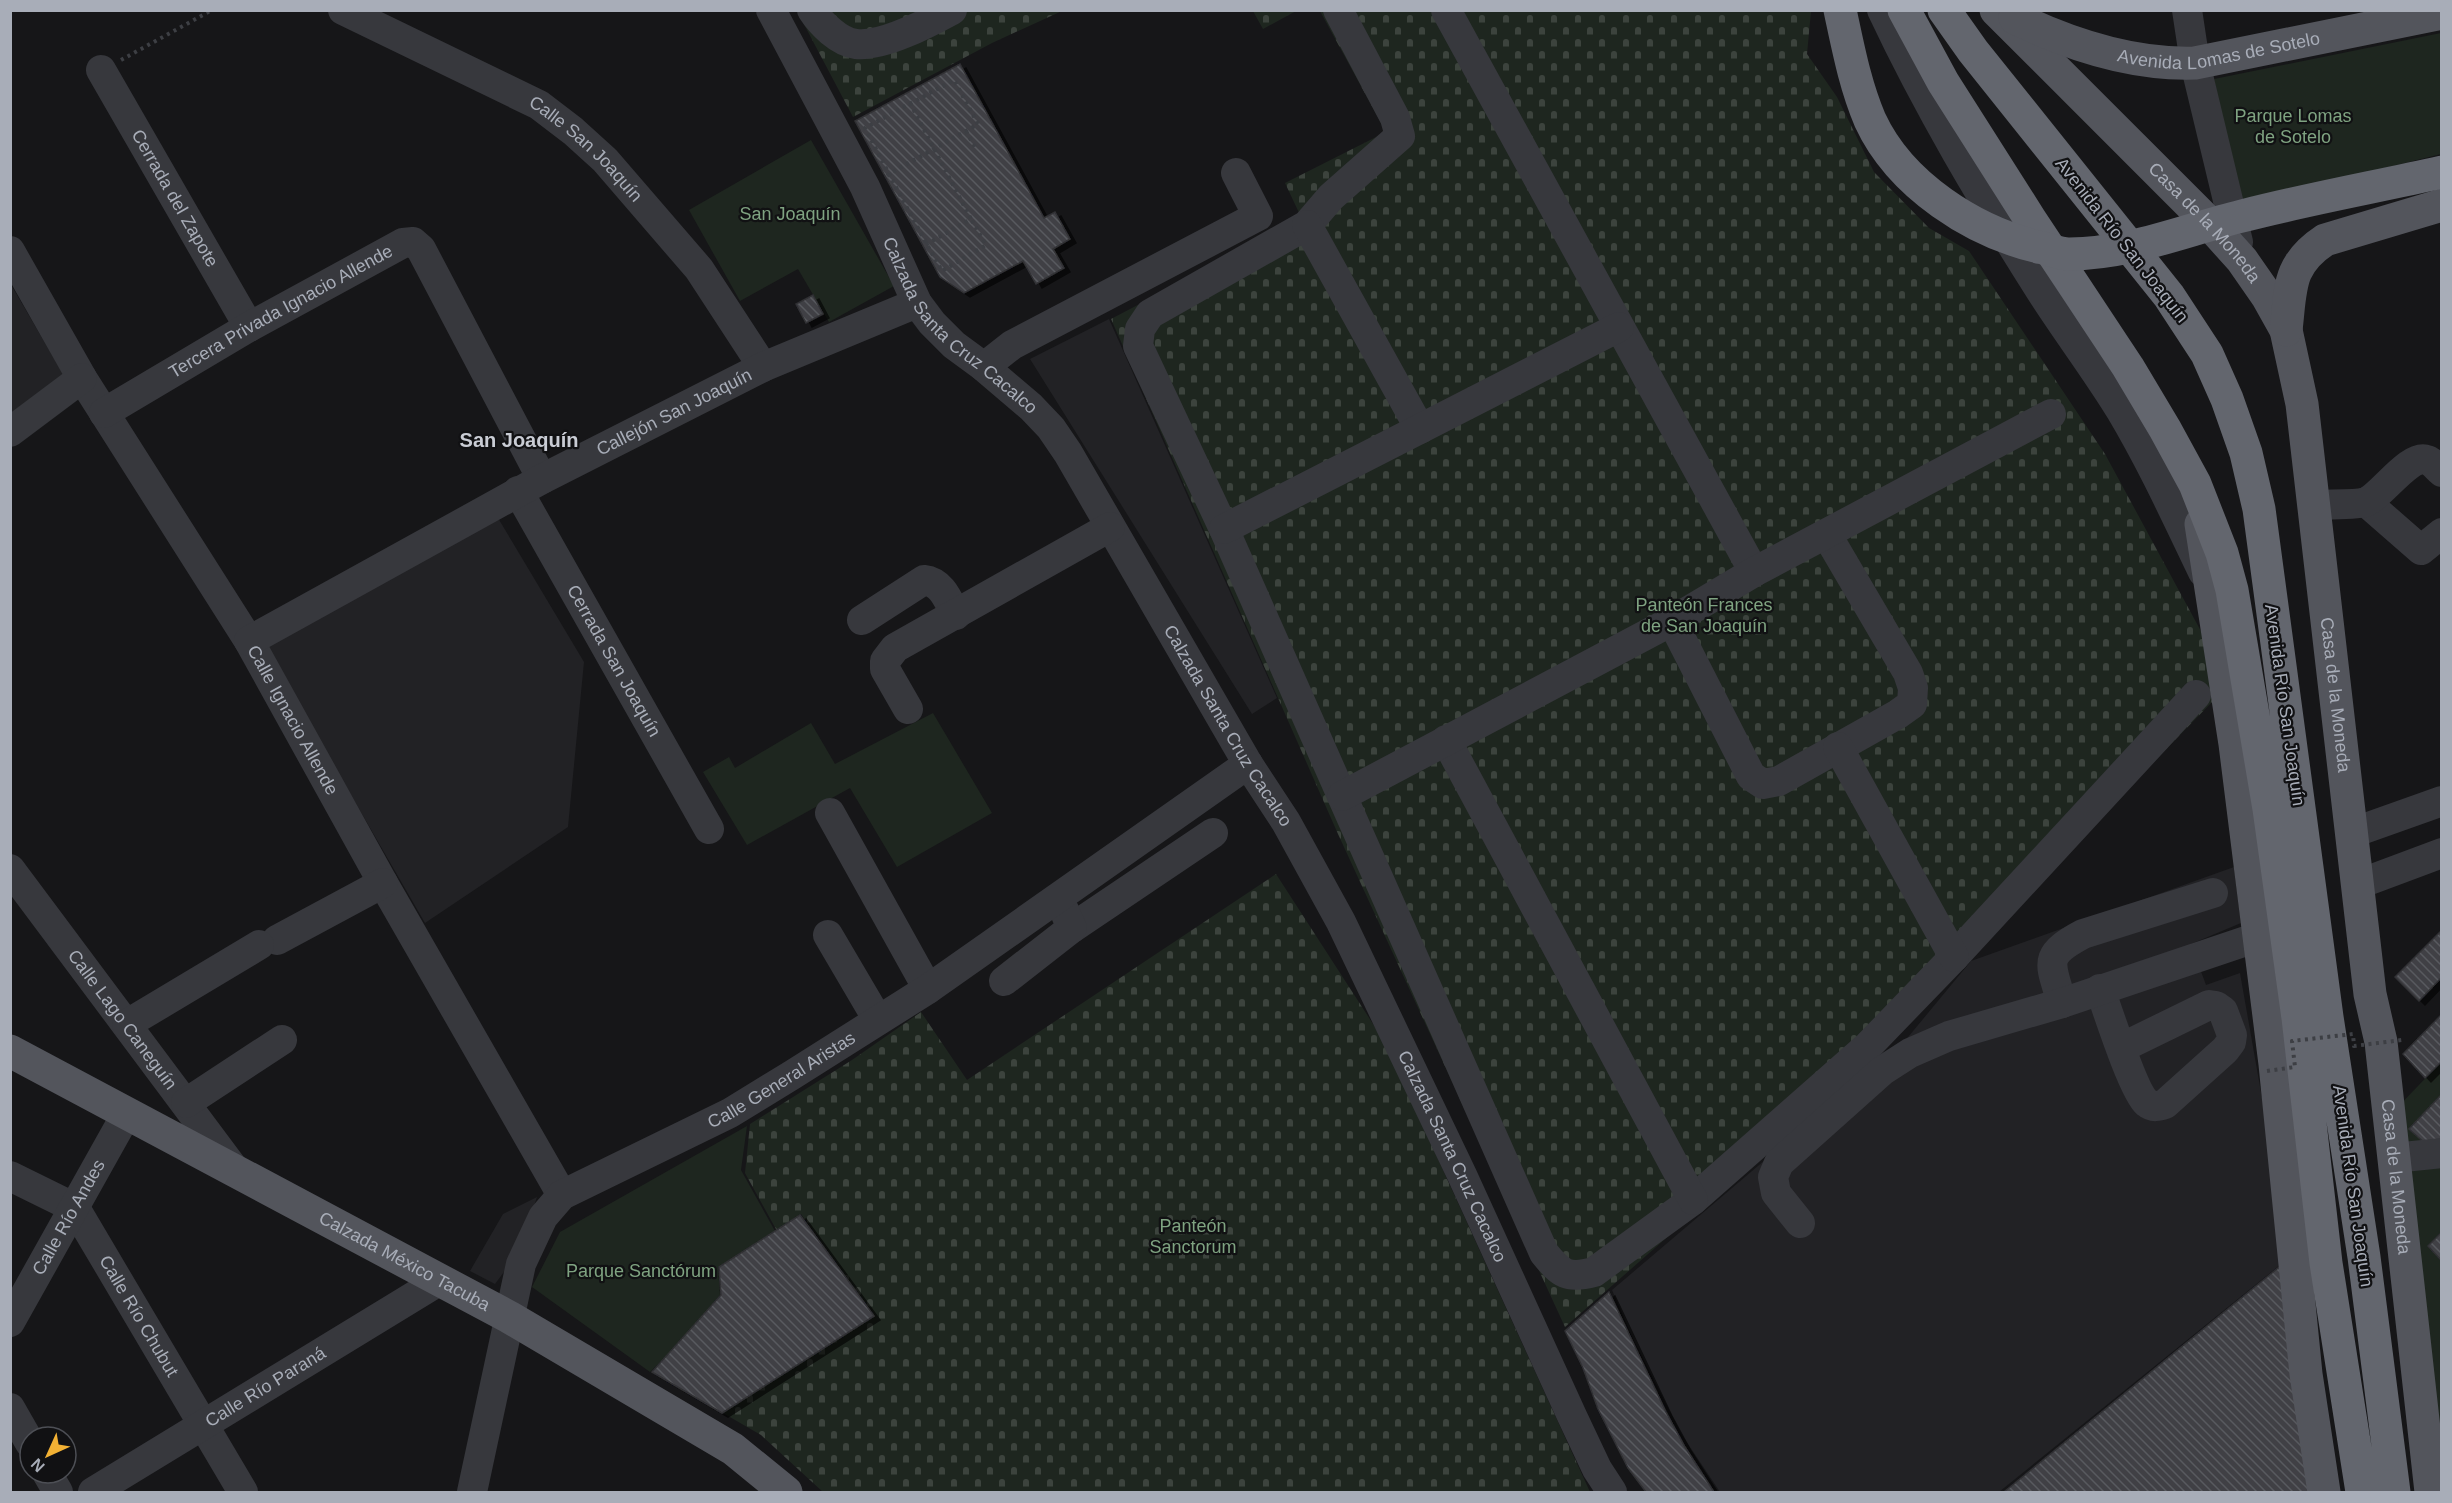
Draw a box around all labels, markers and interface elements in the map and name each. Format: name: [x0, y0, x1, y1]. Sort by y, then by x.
street label: Avenida Lomas de Sotelo: [2116, 28, 2322, 73]
street label: Calle San Joaquín: [526, 92, 646, 206]
park label: Parque Lomas de Sotelo: [2234, 106, 2352, 147]
street label: Cerrada del Zapote: [127, 126, 222, 270]
street label: Avenida Río San Joaquín: [2051, 154, 2193, 326]
street label: Casa de la Moneda: [2144, 158, 2265, 287]
park label: San Joaquín: [739, 204, 841, 224]
street label: Calzada Santa Cruz Cacalco: [879, 234, 1042, 418]
street label: Tercera Privada Ignacio Allende: [165, 241, 396, 382]
street label: Callejón San Joaquín: [593, 364, 755, 460]
district label: San Joaquín: [460, 429, 578, 451]
street label: Cerrada San Joaquín: [563, 581, 665, 740]
park label: Panteón Frances de San Joaquín: [1635, 595, 1773, 636]
street label: Avenida Río San Joaquín: [2261, 603, 2309, 807]
street label: Casa de la Moneda: [2317, 616, 2355, 774]
street label: Calzada Santa Cruz Cacalco: [1160, 622, 1296, 830]
street label: Calle Ignacio Allende: [243, 642, 342, 799]
street label: Calle Lago Caneguín: [64, 946, 181, 1093]
street label: Calle General Aristas: [704, 1028, 859, 1132]
street label: Calzada Santa Cruz Cacalco: [1394, 1047, 1510, 1265]
street label: Avenida Río San Joaquín: [2329, 1084, 2377, 1288]
street label: Casa de la Moneda: [2377, 1098, 2415, 1256]
street label: Calle Río Andes: [28, 1156, 109, 1279]
street label: Calzada México Tacuba: [316, 1208, 494, 1315]
park label: Panteón Sanctorum: [1149, 1216, 1237, 1257]
street label: Calle Río Chubut: [95, 1252, 182, 1380]
park label: Parque Sanctórum: [566, 1261, 716, 1281]
street label: Calle Río Paraná: [202, 1342, 330, 1431]
north arrow: [18, 1425, 78, 1485]
text: N: [28, 1455, 48, 1475]

